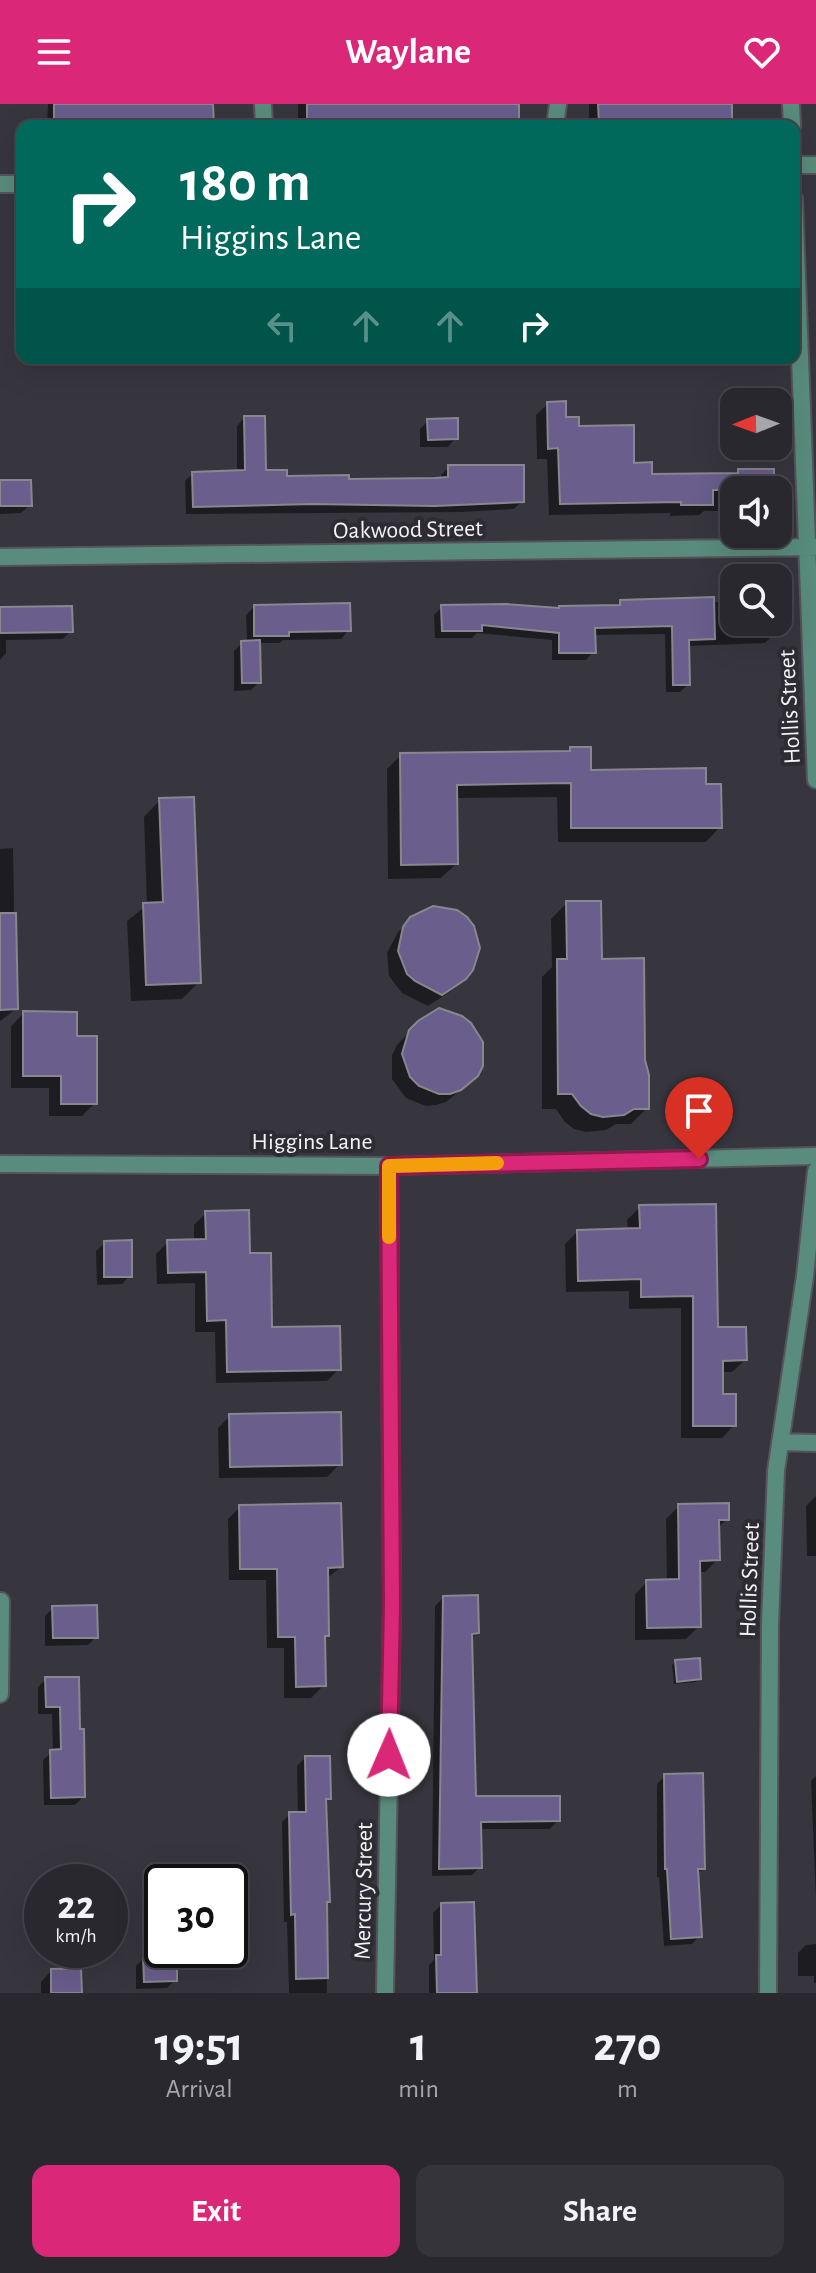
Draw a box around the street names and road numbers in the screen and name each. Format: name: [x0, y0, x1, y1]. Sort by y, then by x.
street label: Oakwood Street: [333, 517, 483, 543]
street label: Hollis Street: [775, 649, 805, 765]
street label: Higgins Lane: [252, 1130, 372, 1154]
street label: Hollis Street: [736, 1522, 764, 1638]
street label: Mercury Street: [351, 1822, 377, 1960]

